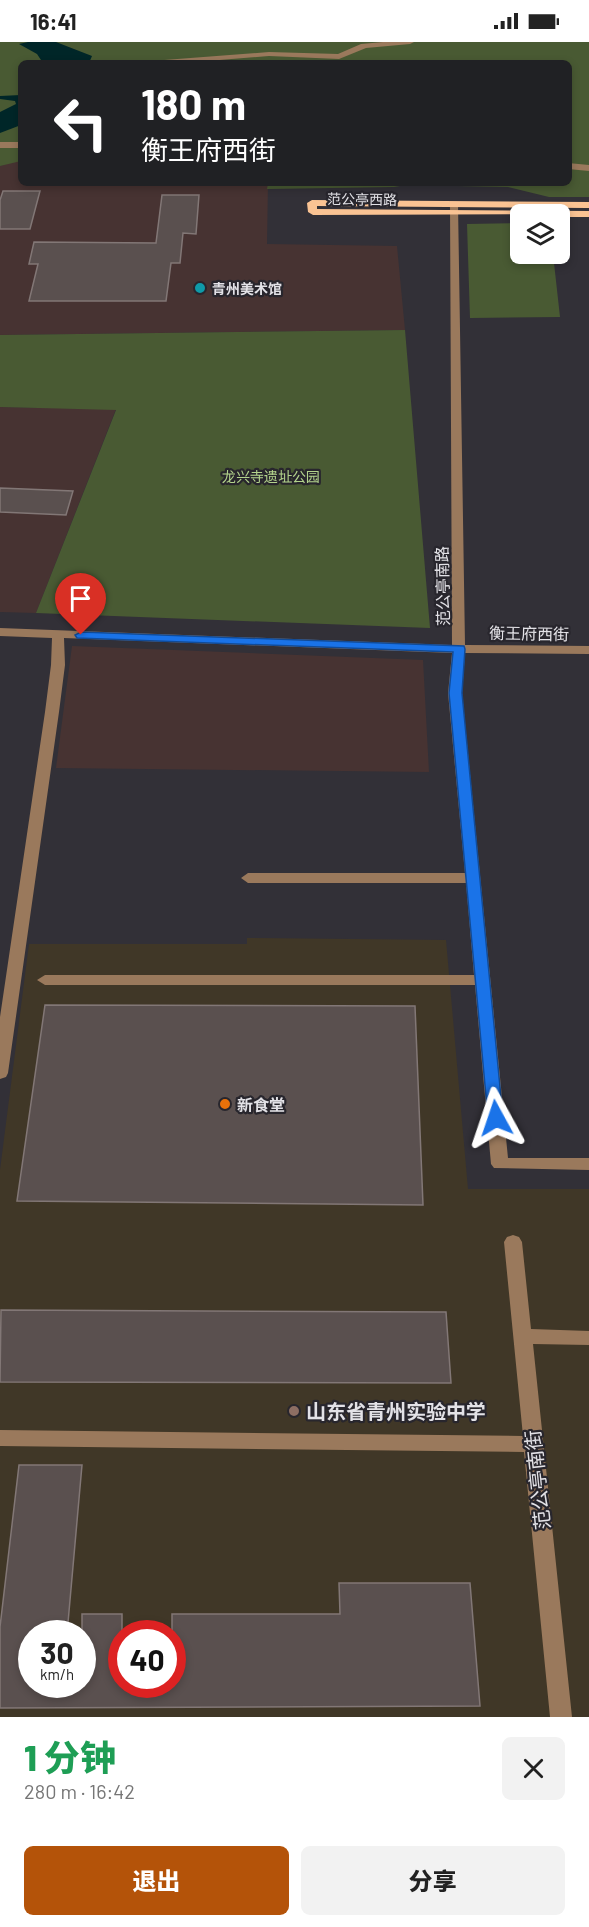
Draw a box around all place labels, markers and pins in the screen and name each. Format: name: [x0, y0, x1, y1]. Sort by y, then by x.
place label: 青州美术馆: [212, 280, 282, 297]
marker: 青州美术馆: [193, 281, 207, 295]
pin: [55, 573, 106, 635]
place label: 新食堂: [237, 1095, 285, 1114]
marker: 新食堂: [218, 1097, 232, 1111]
place label: 山东省青州实验中学: [306, 1399, 486, 1423]
marker: 山东省青州实验中学: [287, 1404, 301, 1418]

